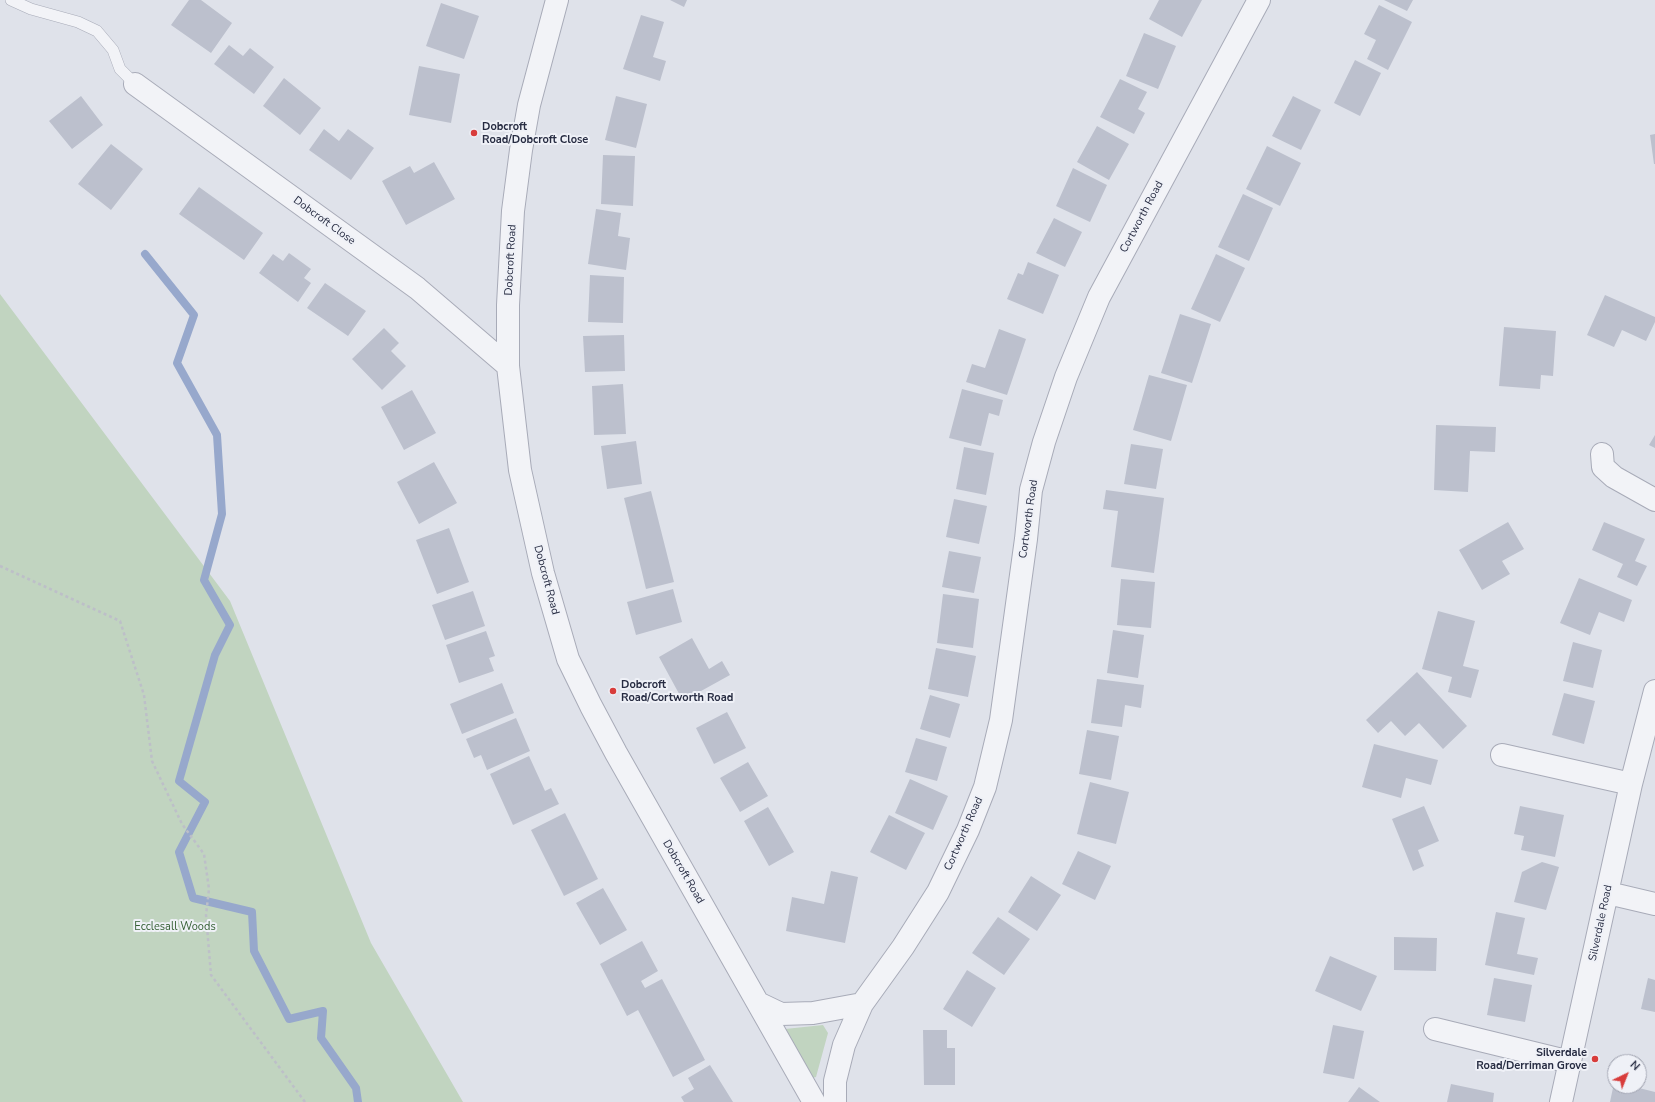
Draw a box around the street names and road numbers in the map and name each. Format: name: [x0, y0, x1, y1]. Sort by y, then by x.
street label: Cortworth Road: [1118, 179, 1166, 255]
street label: Dobcroft Close: [290, 194, 358, 248]
street label: Dobcroft Road: [503, 224, 519, 296]
street label: Cortworth Road: [1017, 479, 1041, 559]
street label: Dobcroft Road: [530, 544, 562, 616]
street label: Cortworth Road: [942, 795, 986, 873]
street label: Dobcroft Road: [659, 838, 707, 906]
street label: Silverdale Road: [1586, 884, 1616, 962]

